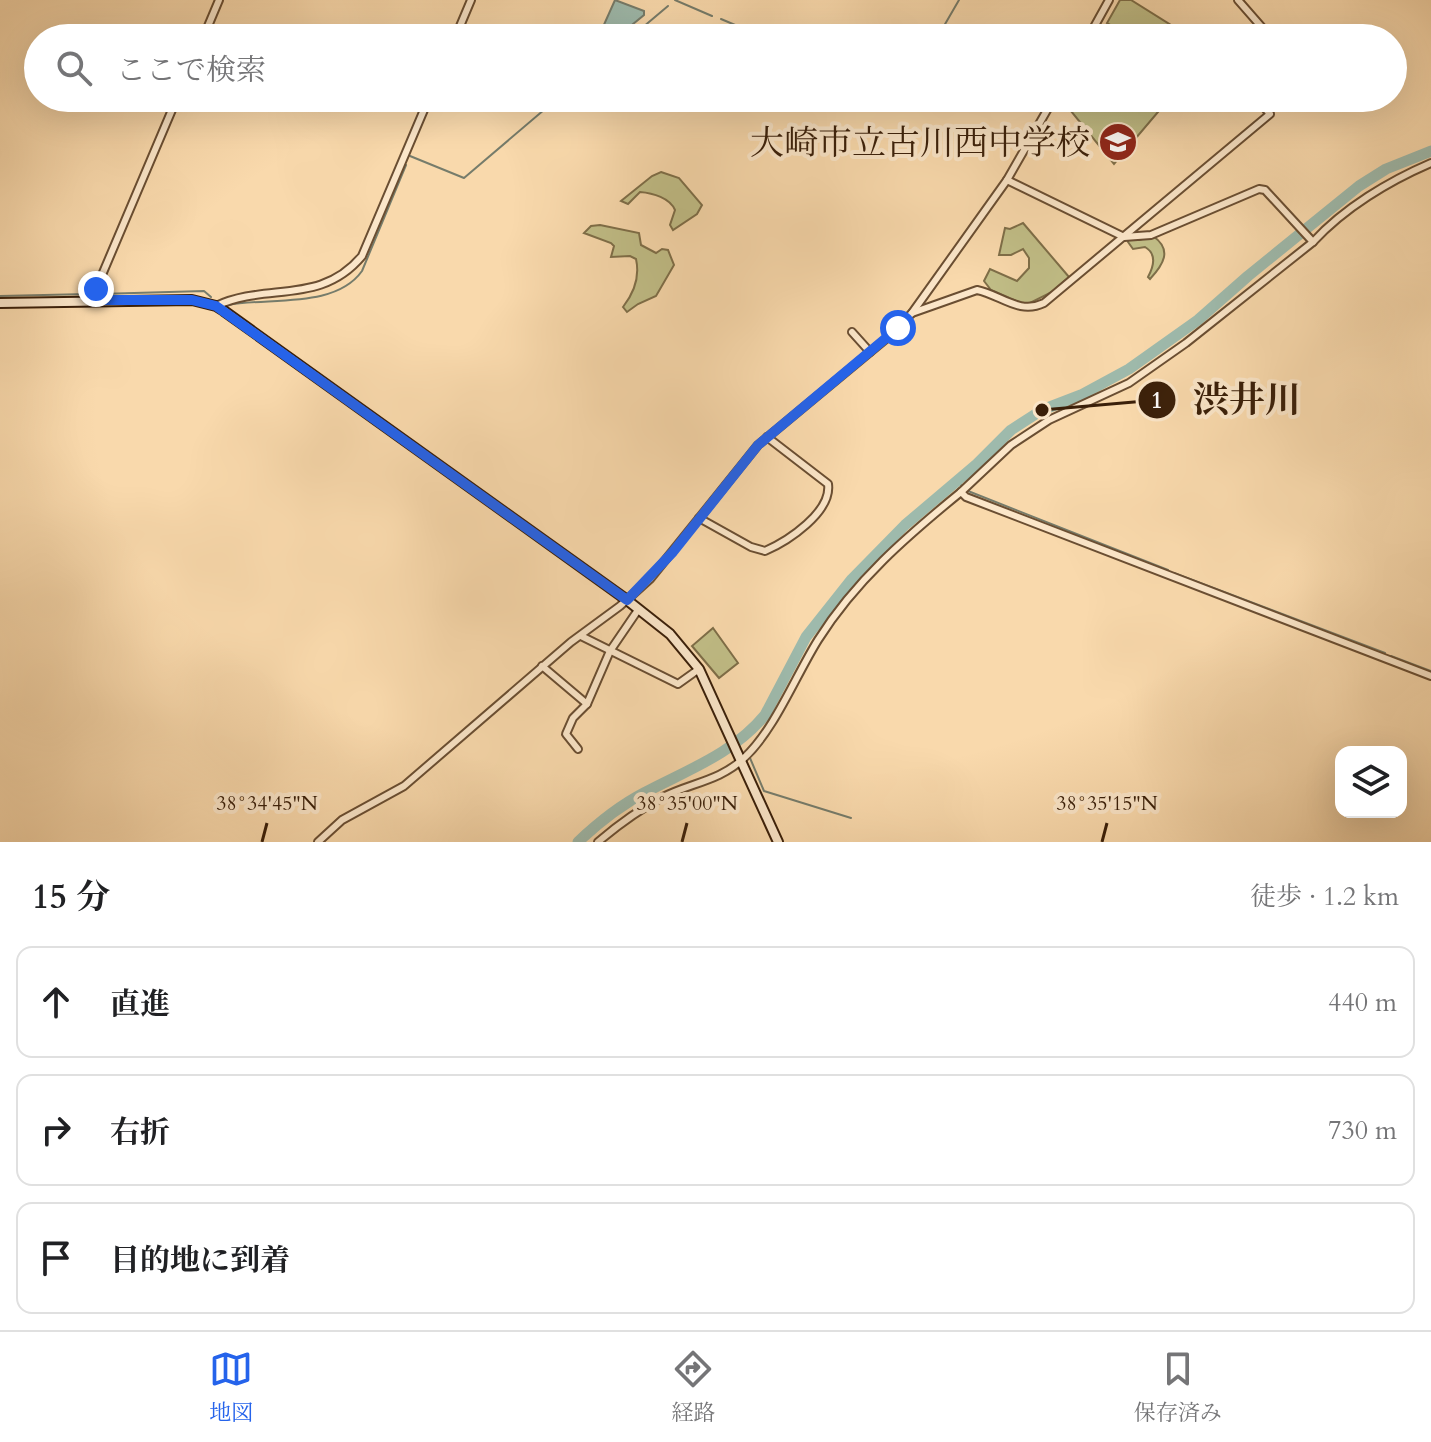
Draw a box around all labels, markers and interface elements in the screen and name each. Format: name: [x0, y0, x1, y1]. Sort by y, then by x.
search box: [24, 24, 1407, 112]
icon: search: [52, 46, 96, 90]
text: ここで検索: [116, 50, 266, 91]
place label: 大崎市立古川西中学校: [750, 120, 1090, 166]
school or university icon: 大崎市立古川西中学校: [1097, 121, 1139, 163]
route end: [78, 271, 114, 307]
route start: [880, 310, 916, 346]
callout: 渋井川: [1137, 370, 1317, 430]
text: 渋井川: [1193, 376, 1301, 425]
text: 1: [1151, 384, 1163, 417]
map controls: [1335, 746, 1407, 818]
button: layers: [1335, 746, 1407, 818]
text: 38°34'45"N: [216, 790, 318, 817]
text: 38°35'00"N: [636, 790, 738, 817]
text: 38°35'15"N: [1056, 790, 1158, 817]
text: 15 分: [32, 874, 110, 920]
text: 徒歩 · 1.2 km: [1250, 879, 1399, 914]
icon: ahead: [34, 980, 78, 1024]
text: 直進: [110, 984, 170, 1025]
text: 440 m: [1328, 985, 1397, 1020]
icon: right: [34, 1108, 78, 1152]
text: 右折: [110, 1112, 170, 1153]
text: 730 m: [1328, 1113, 1397, 1148]
icon: arrive: [34, 1236, 78, 1280]
text: 目的地に到着: [110, 1240, 290, 1281]
tab: 地図: [209, 1347, 253, 1428]
tab: 経路: [671, 1347, 716, 1428]
tab: 保存済み: [1134, 1347, 1222, 1428]

